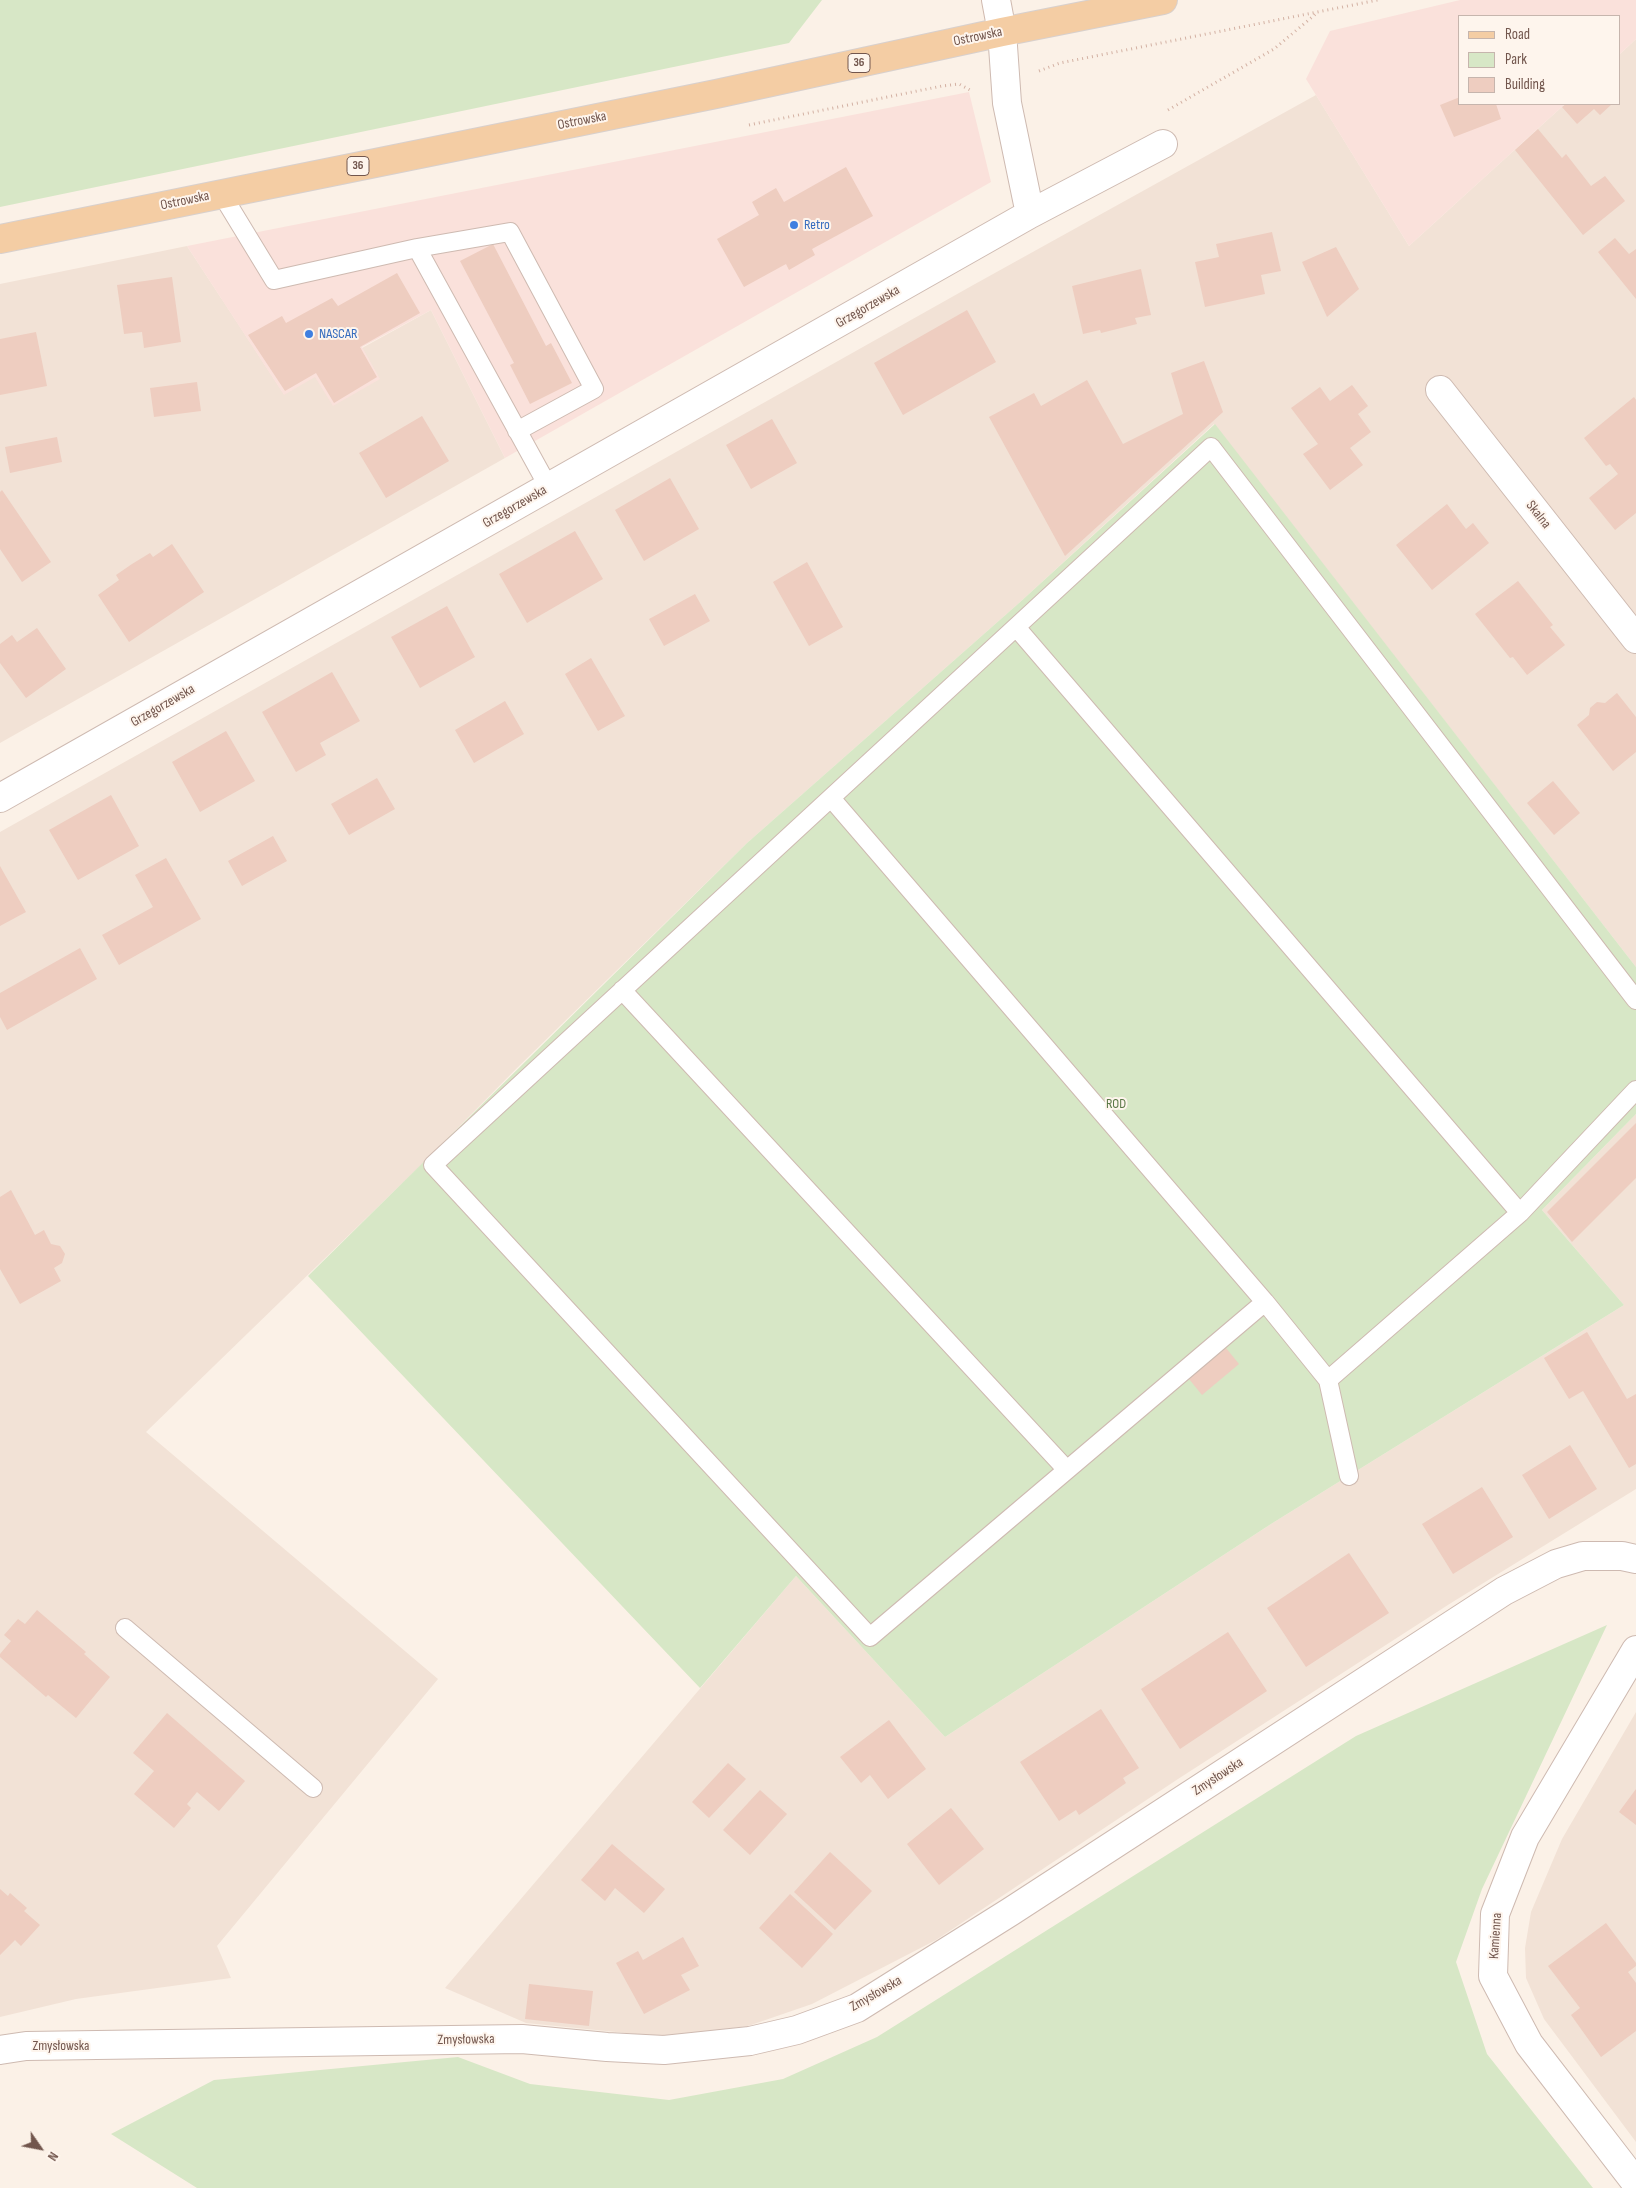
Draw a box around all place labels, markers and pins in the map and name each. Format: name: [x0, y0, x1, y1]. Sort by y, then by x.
place label: Retro: [804, 217, 830, 233]
marker: Retro: [788, 219, 800, 231]
place label: NASCAR: [319, 326, 357, 342]
marker: NASCAR: [303, 328, 315, 340]

